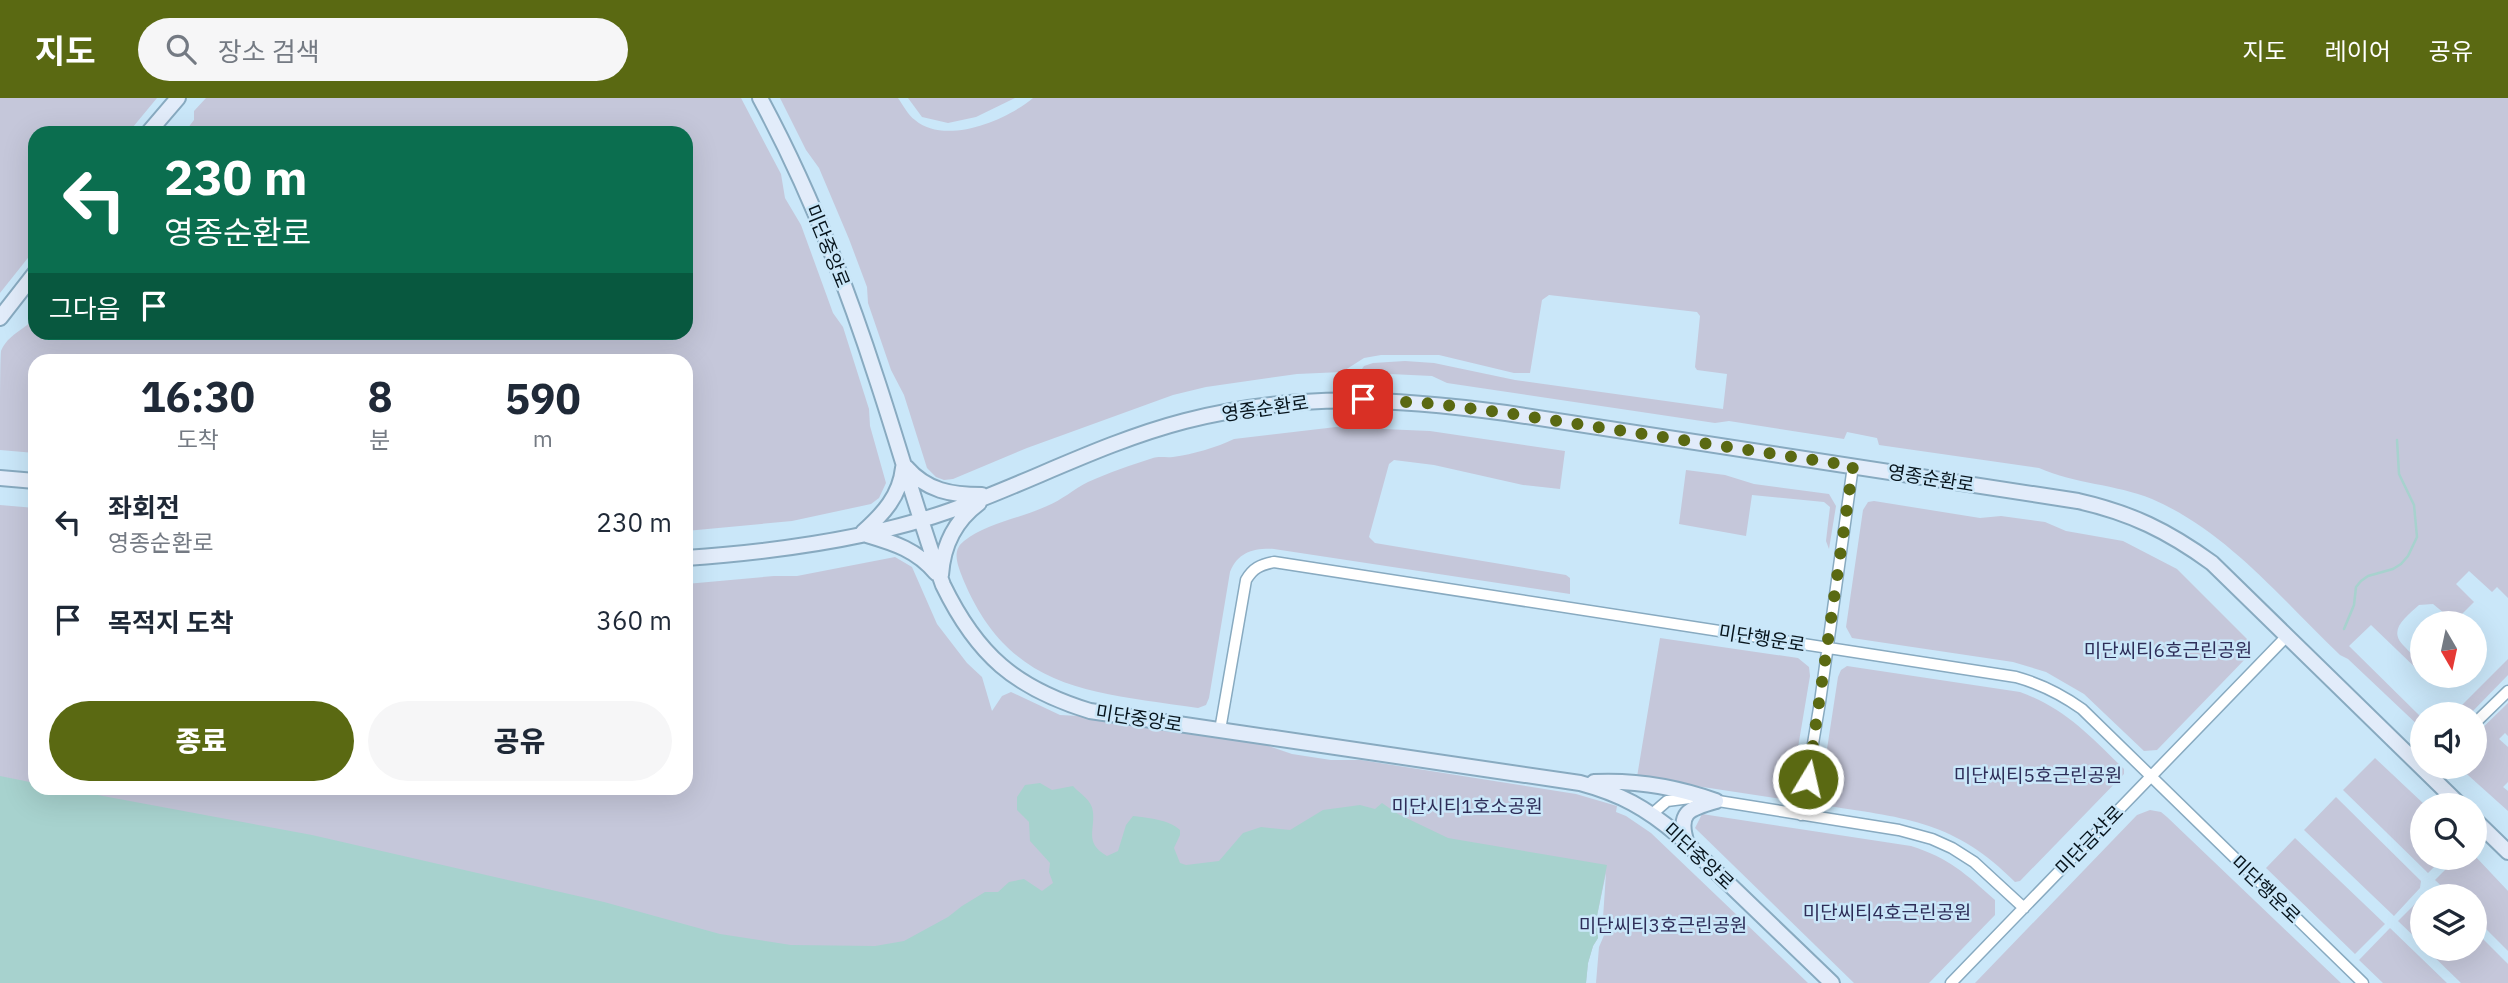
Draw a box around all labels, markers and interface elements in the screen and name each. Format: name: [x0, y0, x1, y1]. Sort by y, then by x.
search box: [138, 18, 628, 81]
text: 지도: [35, 29, 96, 72]
icon: search: [162, 30, 200, 68]
text: 장소 검색: [218, 34, 320, 68]
text: 지도: [2242, 35, 2287, 67]
text: 레이어: [2325, 35, 2391, 67]
text: 공유: [2429, 35, 2473, 67]
text: 230 m: [164, 145, 308, 208]
icon: left: [49, 154, 140, 245]
street label: 미단중앙로: [801, 201, 855, 291]
text: 영종순환로: [164, 211, 311, 253]
icon: arrive: [135, 287, 173, 325]
text: 그다음: [49, 291, 121, 325]
text: 16:30: [140, 369, 255, 424]
text: 8: [367, 369, 393, 424]
pin: [1333, 369, 1393, 429]
text: 590: [505, 371, 581, 426]
icon: arrive: [1344, 380, 1382, 418]
street label: 영종순환로: [1220, 390, 1310, 426]
text: m: [533, 423, 553, 453]
text: 도착: [177, 424, 219, 454]
text: 분: [369, 424, 391, 454]
street label: 영종순환로: [1886, 459, 1976, 497]
text: 좌회전: [108, 490, 180, 524]
icon: left: [49, 503, 87, 541]
text: 230 m: [596, 505, 672, 539]
text: 영종순환로: [108, 527, 214, 557]
icon: arrive: [49, 601, 87, 639]
text: 360 m: [596, 603, 672, 637]
text: 목적지 도착: [108, 605, 234, 639]
north arrow: [2410, 611, 2487, 688]
map controls: [2410, 611, 2487, 961]
street label: 미단행운로: [1717, 619, 1807, 657]
park label: 미단씨티6호근린공원: [2084, 638, 2252, 662]
street label: 미단중앙로: [1094, 699, 1184, 737]
button: 종료: [49, 701, 354, 781]
button: 공유: [368, 701, 672, 781]
button: sound: [2410, 702, 2487, 779]
position arrow: [1771, 742, 1845, 816]
park label: 미단씨티5호근린공원: [1954, 763, 2122, 787]
button: search: [2410, 793, 2487, 870]
park label: 미단시티1호소공원: [1391, 794, 1543, 818]
street label: 미단금산로: [2050, 800, 2128, 880]
street label: 미단중앙로: [1659, 817, 1739, 895]
street label: 미단행운로: [2226, 850, 2306, 928]
button: layers: [2410, 884, 2487, 961]
park label: 미단씨티4호근린공원: [1803, 900, 1971, 924]
park label: 미단씨티3호근린공원: [1579, 913, 1747, 937]

